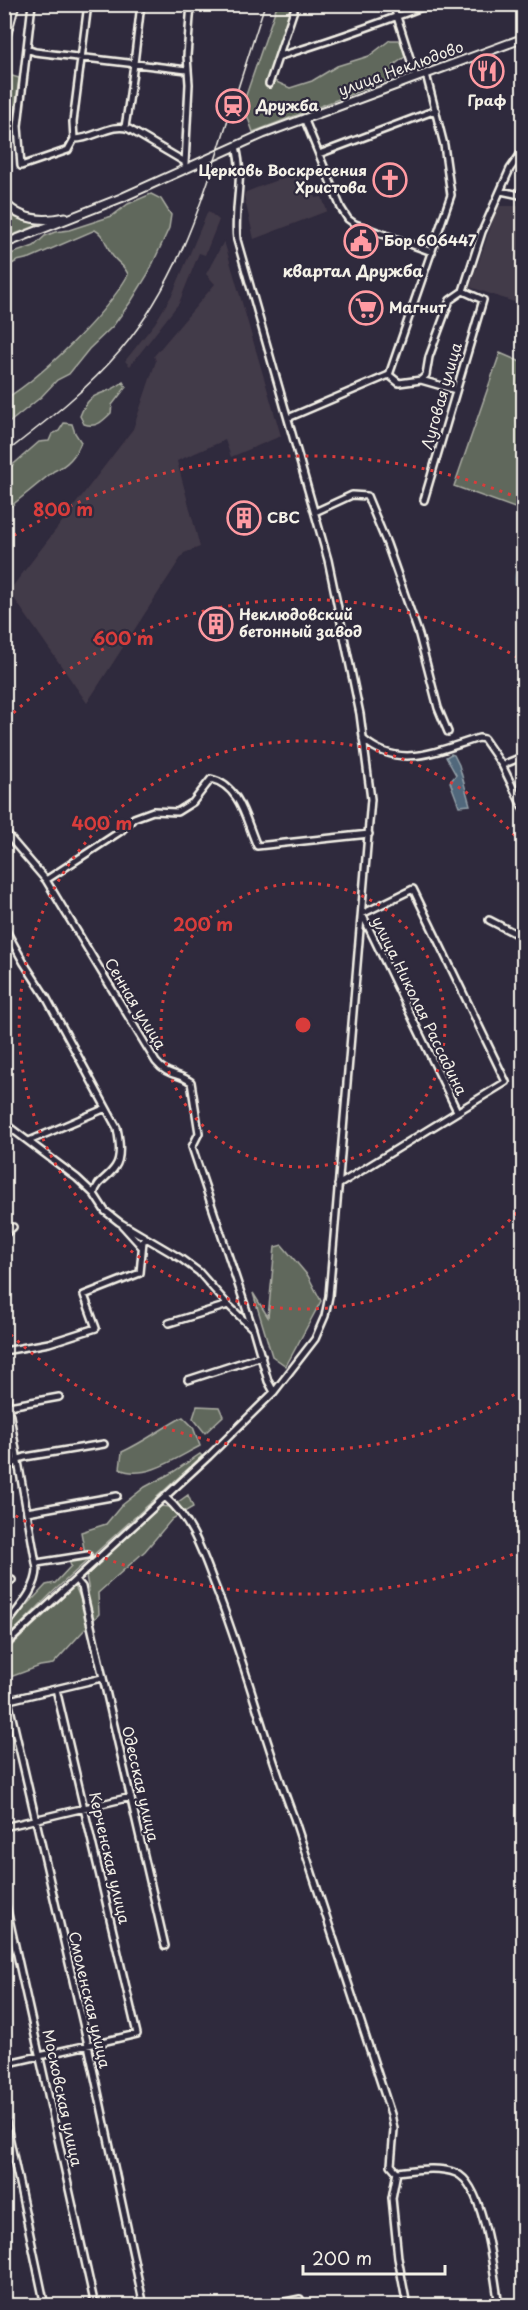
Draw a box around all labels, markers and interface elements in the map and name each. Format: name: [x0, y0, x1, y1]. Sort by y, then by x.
street label: улица Неклюдово: [335, 34, 466, 101]
restaurant icon: Граф: [469, 53, 505, 89]
station icon: Дружба: [215, 88, 251, 124]
place label: Граф: [468, 88, 507, 111]
place label: Дружба: [255, 93, 320, 116]
place label: Церковь Воскресения Христова: [198, 158, 367, 198]
church icon: Церковь Воскресения Христова: [372, 162, 408, 198]
public building icon: Бор 606447: [343, 223, 379, 259]
place label: Бор 606447: [384, 228, 477, 251]
district label: квартал Дружба: [283, 258, 424, 282]
supermarket icon: Магнит: [348, 290, 384, 326]
place label: Магнит: [389, 295, 447, 318]
street label: Луговая улица: [414, 339, 467, 452]
text: 800 m: [33, 495, 93, 522]
building icon: СВС: [226, 500, 262, 536]
place label: СВС: [267, 505, 300, 528]
place label: Неклюдовский бетонный завод: [239, 602, 362, 642]
building icon: Неклюдовский бетонный завод: [198, 606, 234, 642]
text: 600 m: [92, 624, 154, 651]
text: 400 m: [72, 809, 132, 836]
text: 200 m: [173, 910, 233, 937]
street label: улица Николая Рассадина: [367, 912, 474, 1099]
street label: Сенная улица: [100, 953, 173, 1054]
centre of rings: [293, 1015, 313, 1035]
street label: Одесская улица: [117, 1723, 166, 1844]
street label: Керченская улица: [84, 1789, 137, 1927]
street label: Смоленская улица: [64, 1929, 118, 2071]
street label: Московская улица: [38, 2027, 89, 2169]
scale bar: [303, 2238, 446, 2276]
text: 200 m: [312, 2244, 372, 2271]

